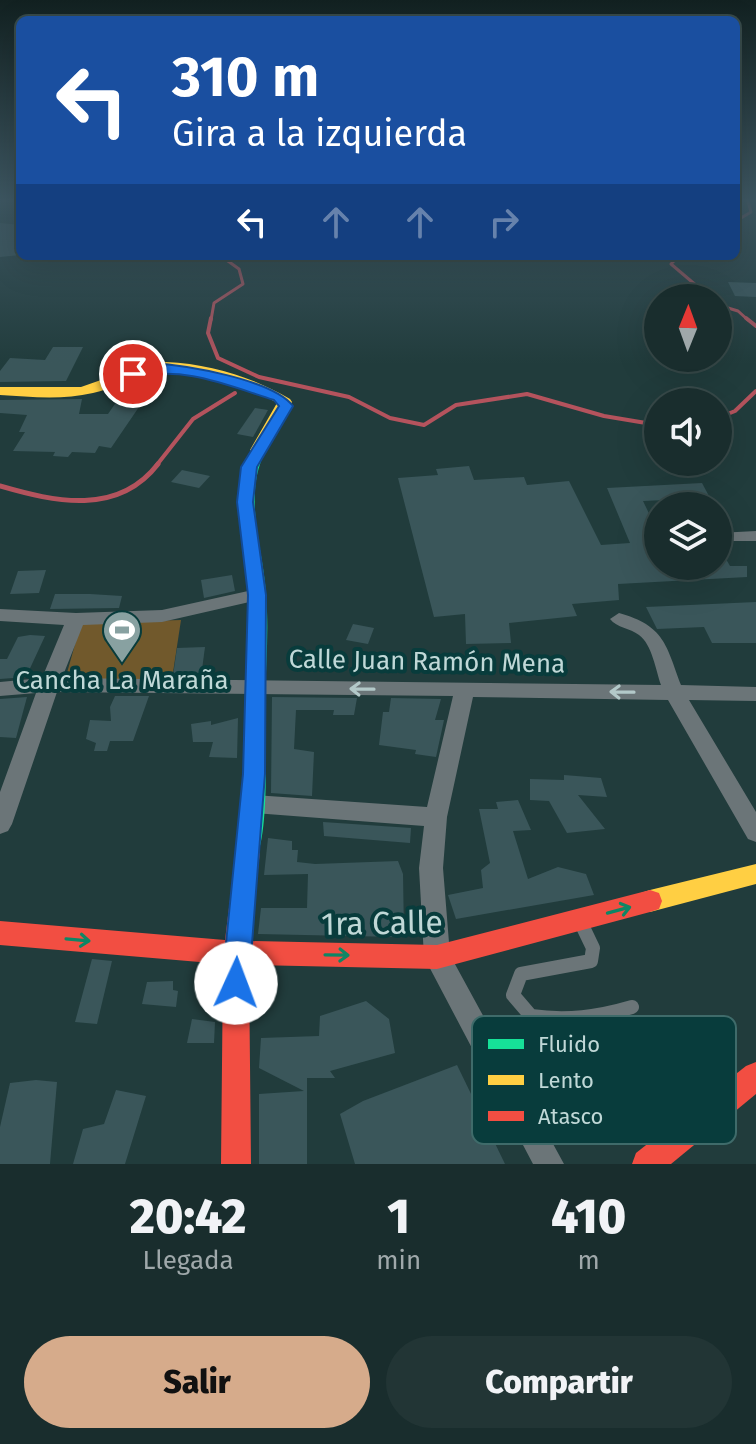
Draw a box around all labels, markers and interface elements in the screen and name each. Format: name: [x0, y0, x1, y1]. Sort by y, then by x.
text: 310 m: [172, 44, 319, 111]
icon: left: [40, 48, 144, 152]
text: Gira a la izquierda: [172, 112, 467, 156]
icon: left: [230, 200, 274, 244]
icon: ahead: [314, 200, 358, 244]
icon: ahead: [398, 200, 442, 244]
icon: right: [482, 200, 526, 244]
north arrow: [644, 284, 732, 372]
map controls: [644, 284, 732, 580]
pin: [99, 340, 167, 408]
icon: arrive: [111, 352, 155, 396]
button: sound: [644, 388, 732, 476]
button: layers: [644, 492, 732, 580]
sports icon: Cancha La Maraña: [101, 609, 143, 664]
street label: Calle Juan Ramón Mena: [288, 644, 566, 679]
place label: Cancha La Maraña: [15, 665, 229, 696]
one-way arrow: [349, 681, 376, 696]
one-way arrow: [609, 685, 636, 700]
one-way arrow: [606, 901, 631, 916]
street label: 1ra Calle: [321, 903, 443, 943]
one-way arrow: [64, 932, 91, 947]
position arrow: [194, 941, 278, 1025]
one-way arrow: [323, 947, 350, 963]
legend: [472, 1016, 736, 1144]
text: Fluido: [538, 1031, 600, 1058]
text: Lento: [538, 1067, 594, 1094]
text: Atasco: [538, 1103, 603, 1130]
text: 20:42: [130, 1188, 246, 1246]
text: 1: [387, 1188, 410, 1246]
text: 410: [551, 1188, 626, 1246]
text: Llegada: [143, 1245, 234, 1276]
text: min: [376, 1245, 421, 1276]
text: m: [577, 1245, 600, 1276]
button: Salir: [24, 1336, 370, 1428]
button: Compartir: [386, 1336, 732, 1428]

